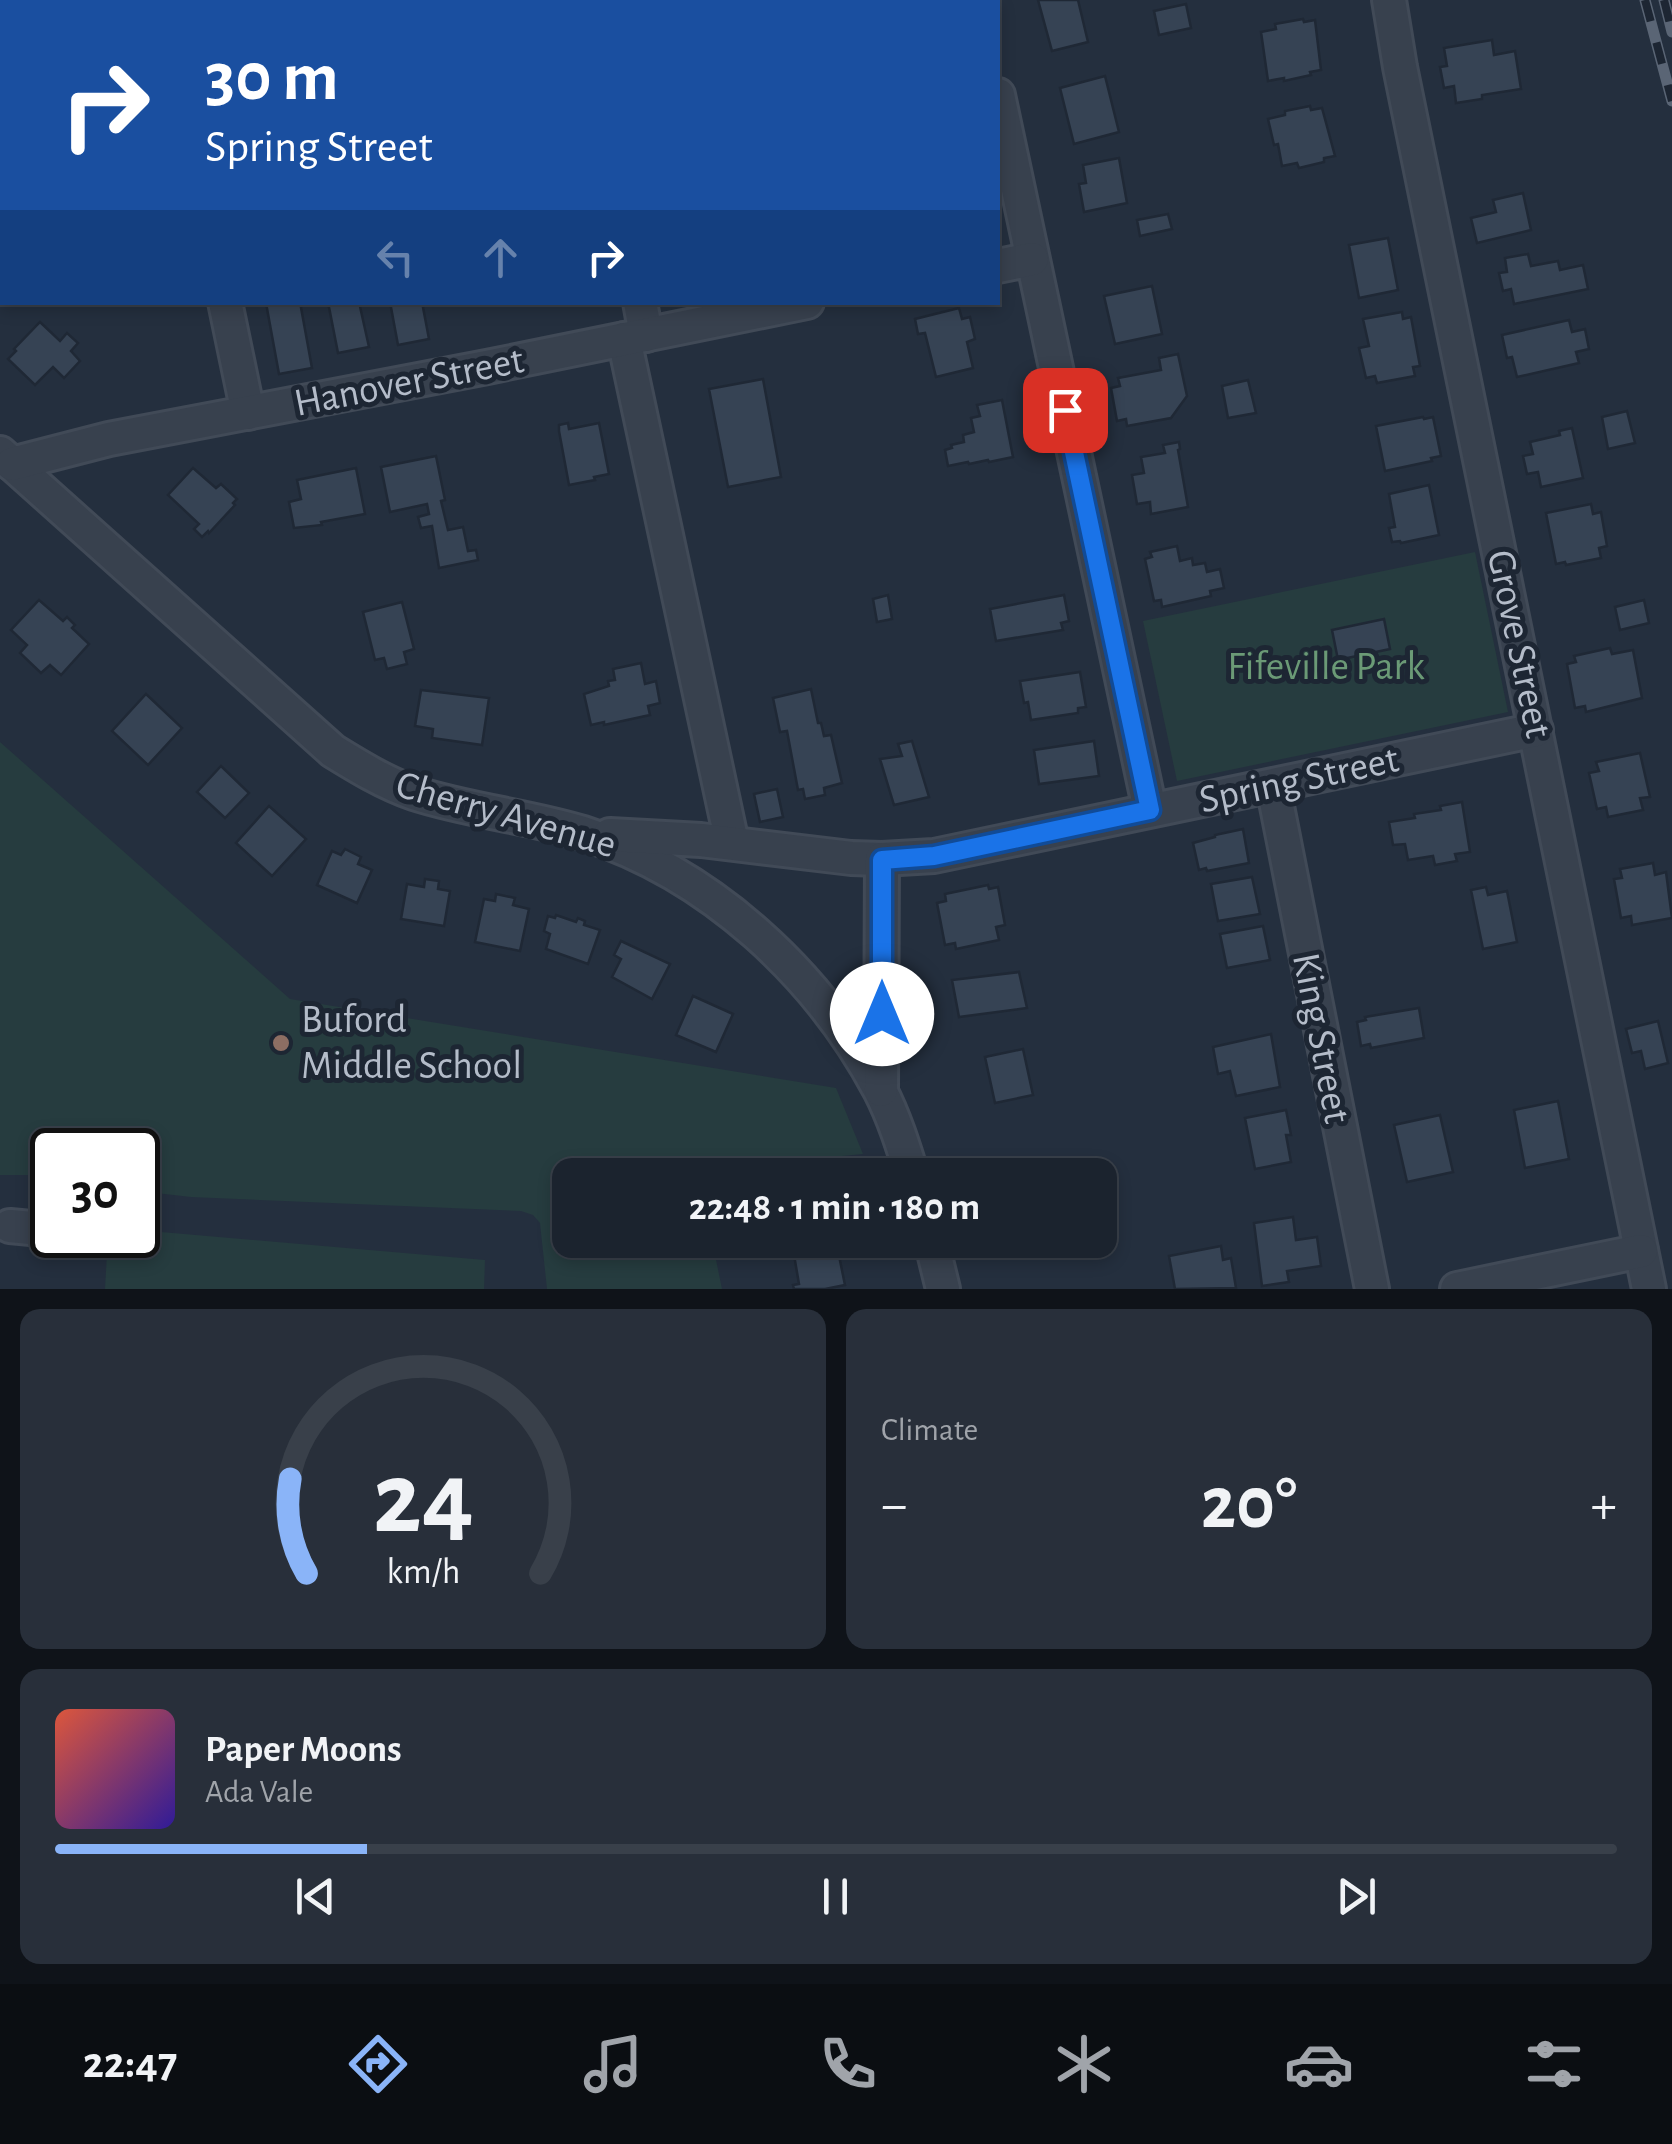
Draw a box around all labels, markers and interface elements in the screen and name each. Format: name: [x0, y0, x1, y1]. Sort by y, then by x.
icon: right: [40, 40, 170, 170]
text: 30 m: [205, 43, 339, 113]
text: Spring Street: [205, 125, 433, 170]
icon: left: [368, 230, 423, 285]
icon: ahead: [473, 230, 528, 285]
icon: right: [578, 230, 633, 285]
street label: Hanover Street: [291, 340, 527, 424]
pin: [1023, 368, 1108, 453]
icon: arrive: [1038, 383, 1093, 438]
street label: Grove Street: [1480, 547, 1558, 742]
park label: Fifeville Park: [1227, 647, 1425, 687]
street label: Spring Street: [1196, 739, 1402, 821]
street label: Cherry Avenue: [392, 765, 620, 865]
street label: King Street: [1285, 950, 1357, 1127]
position arrow: [830, 962, 934, 1066]
place label: Buford Middle School: [301, 1000, 522, 1086]
marker: Buford Middle School: [270, 1032, 292, 1054]
speed limit sign: 30: [30, 1128, 160, 1258]
text: 22:48 · 1 min · 180 m: [689, 1189, 980, 1227]
text: Climate: [881, 1414, 978, 1446]
text: 24: [372, 1448, 474, 1552]
text: 20°: [1201, 1467, 1297, 1542]
text: −: [881, 1478, 907, 1533]
text: +: [1591, 1478, 1617, 1533]
text: km/h: [386, 1554, 460, 1590]
text: Paper Moons: [205, 1731, 402, 1769]
text: Ada Vale: [205, 1776, 313, 1808]
icon: previous: [288, 1869, 343, 1924]
icon: pause: [808, 1869, 863, 1924]
icon: next: [1329, 1869, 1384, 1924]
icon: directions: [343, 2029, 413, 2099]
icon: music: [578, 2029, 648, 2099]
icon: phone: [813, 2029, 883, 2099]
icon: climate: [1049, 2029, 1119, 2099]
icon: car: [1284, 2029, 1354, 2099]
icon: filters: [1519, 2029, 1589, 2099]
text: 22:47: [83, 2041, 177, 2086]

